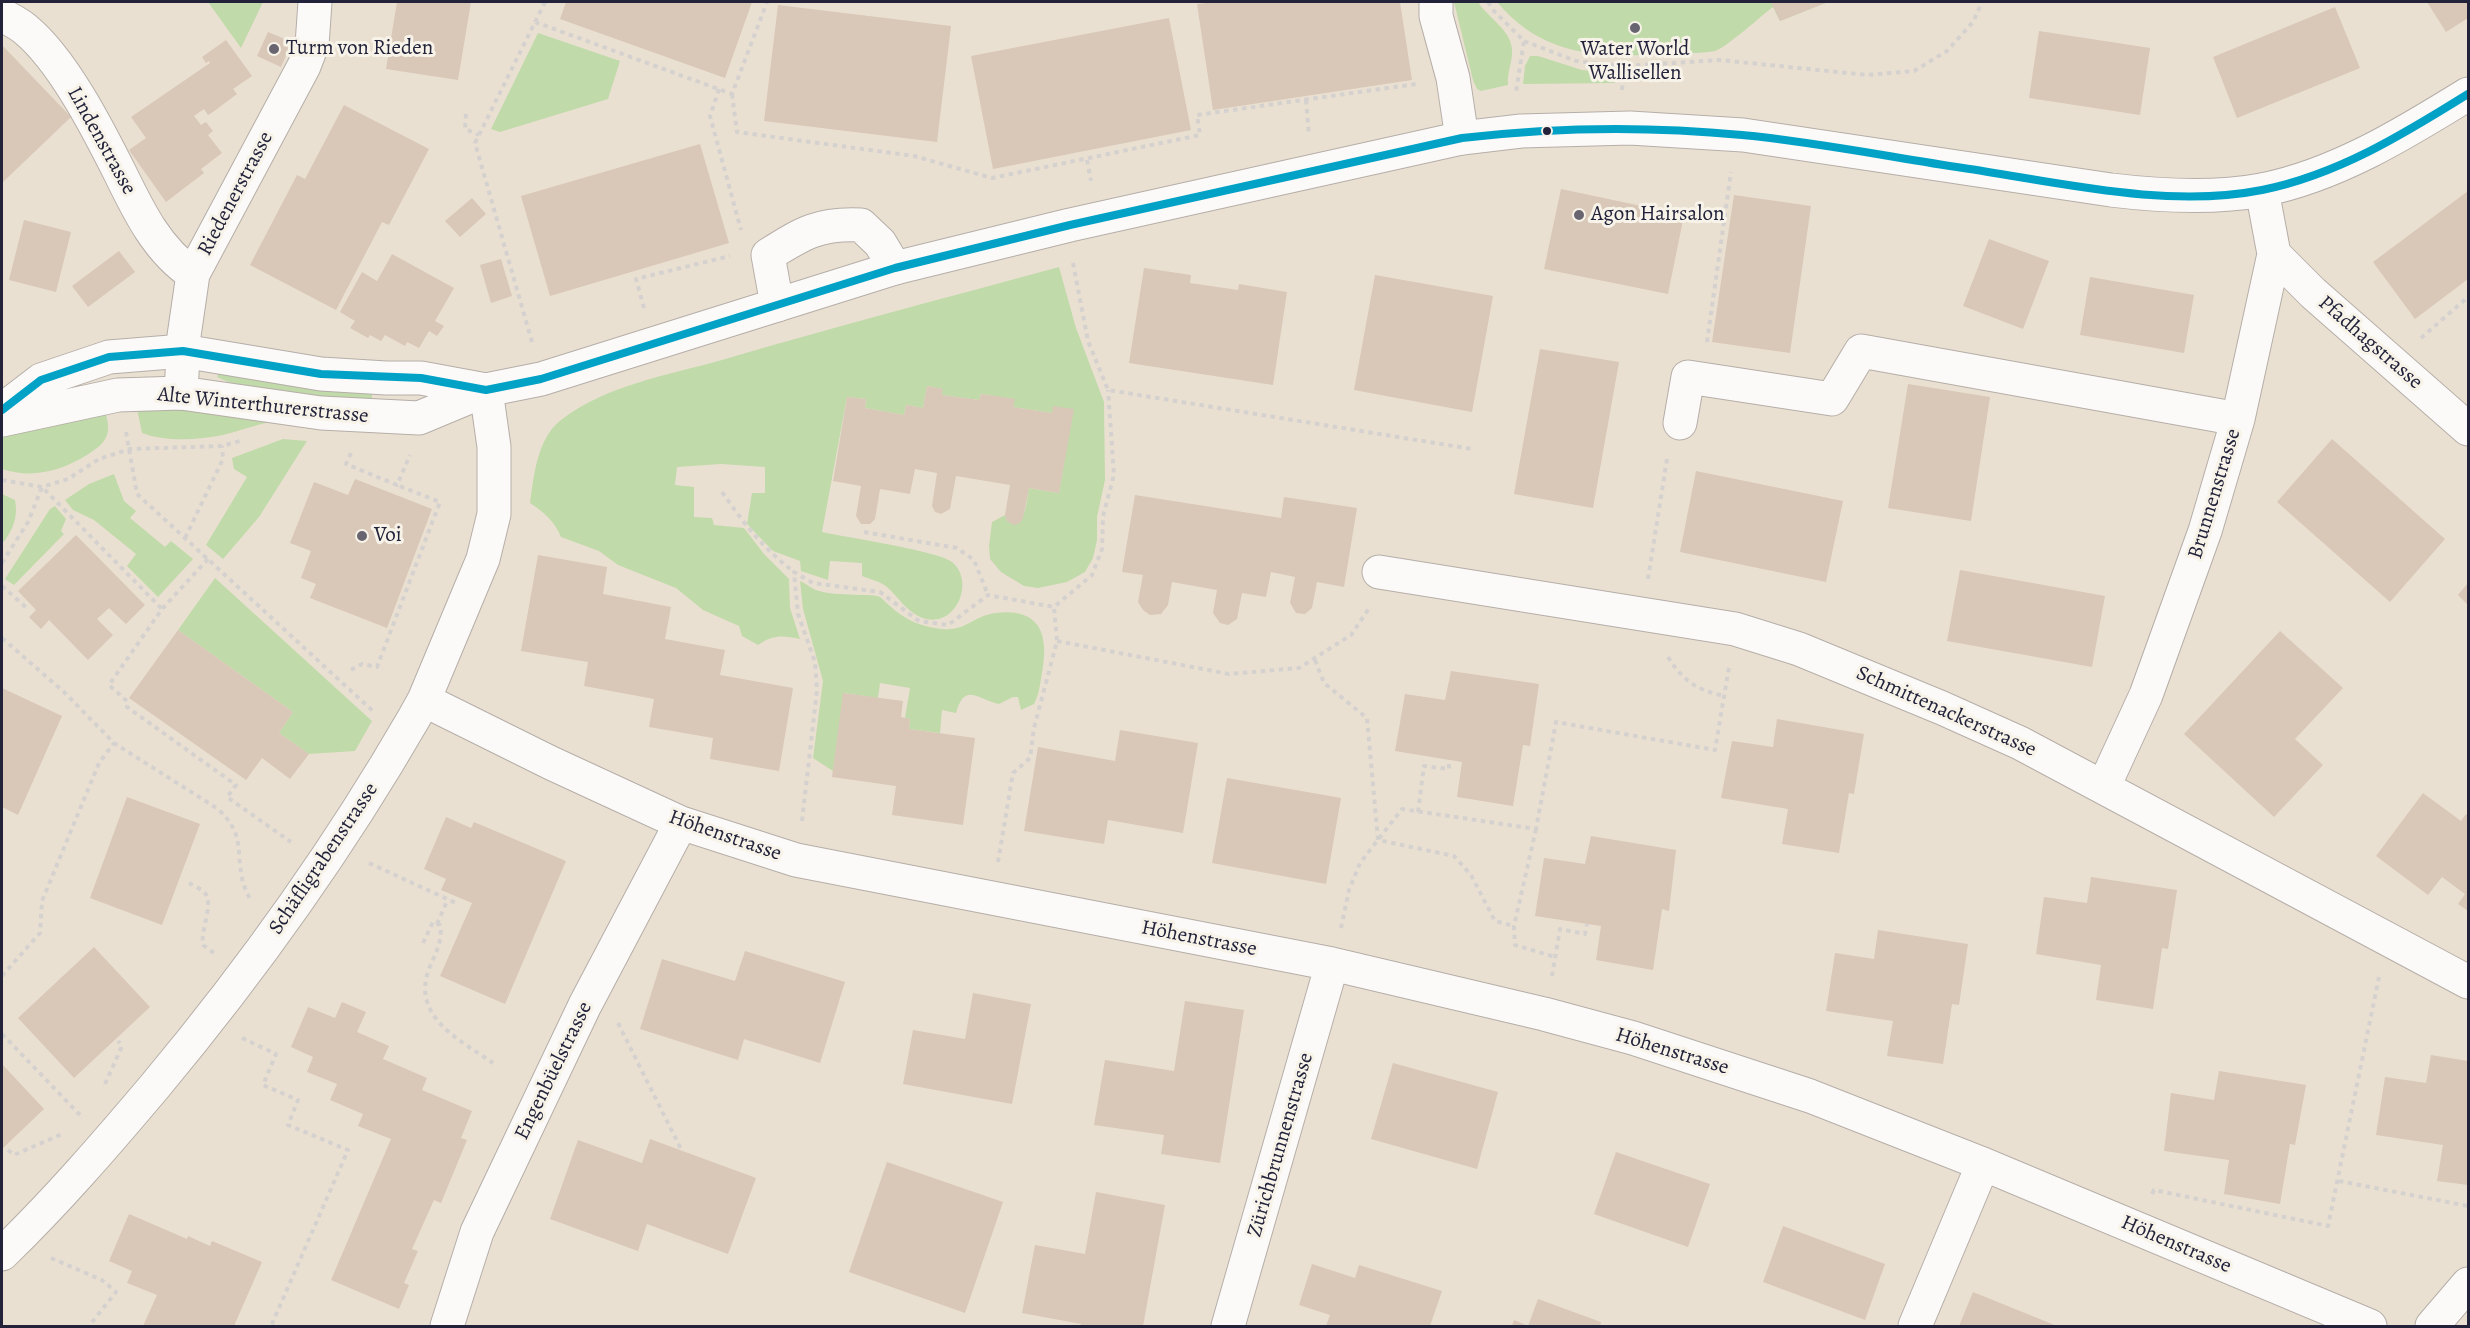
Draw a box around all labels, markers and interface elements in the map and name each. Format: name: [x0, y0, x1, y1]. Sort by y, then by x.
marker: Water World Wallisellen: [1628, 21, 1642, 35]
place label: Turm von Rieden: [286, 36, 433, 62]
place label: Water World Wallisellen: [1580, 37, 1690, 87]
marker: Turm von Rieden: [267, 42, 281, 56]
street label: Lindenstrasse: [61, 83, 141, 199]
unlabelled marker: [1541, 125, 1553, 137]
street label: Riedenerstrasse: [193, 128, 279, 260]
place label: Agon Hairsalon: [1591, 202, 1724, 228]
marker: Agon Hairsalon: [1572, 208, 1586, 222]
street label: Pfadhagstrasse: [2313, 291, 2427, 395]
street label: Alte Winterthurerstrasse: [156, 382, 370, 430]
street label: Brunnenstrasse: [2183, 426, 2247, 562]
place label: Voi: [374, 523, 402, 549]
marker: Voi: [355, 529, 369, 543]
street label: Schmittenackerstrasse: [1852, 661, 2040, 763]
street label: Schäfligrabenstrasse: [264, 778, 384, 940]
street label: Höhenstrasse: [665, 805, 785, 867]
street label: Höhenstrasse: [1139, 915, 1259, 963]
street label: Engenbüelstrasse: [510, 998, 598, 1144]
street label: Höhenstrasse: [1612, 1023, 1732, 1081]
street label: Zürichbrunnenstrasse: [1243, 1050, 1319, 1240]
street label: Höhenstrasse: [2117, 1210, 2235, 1280]

